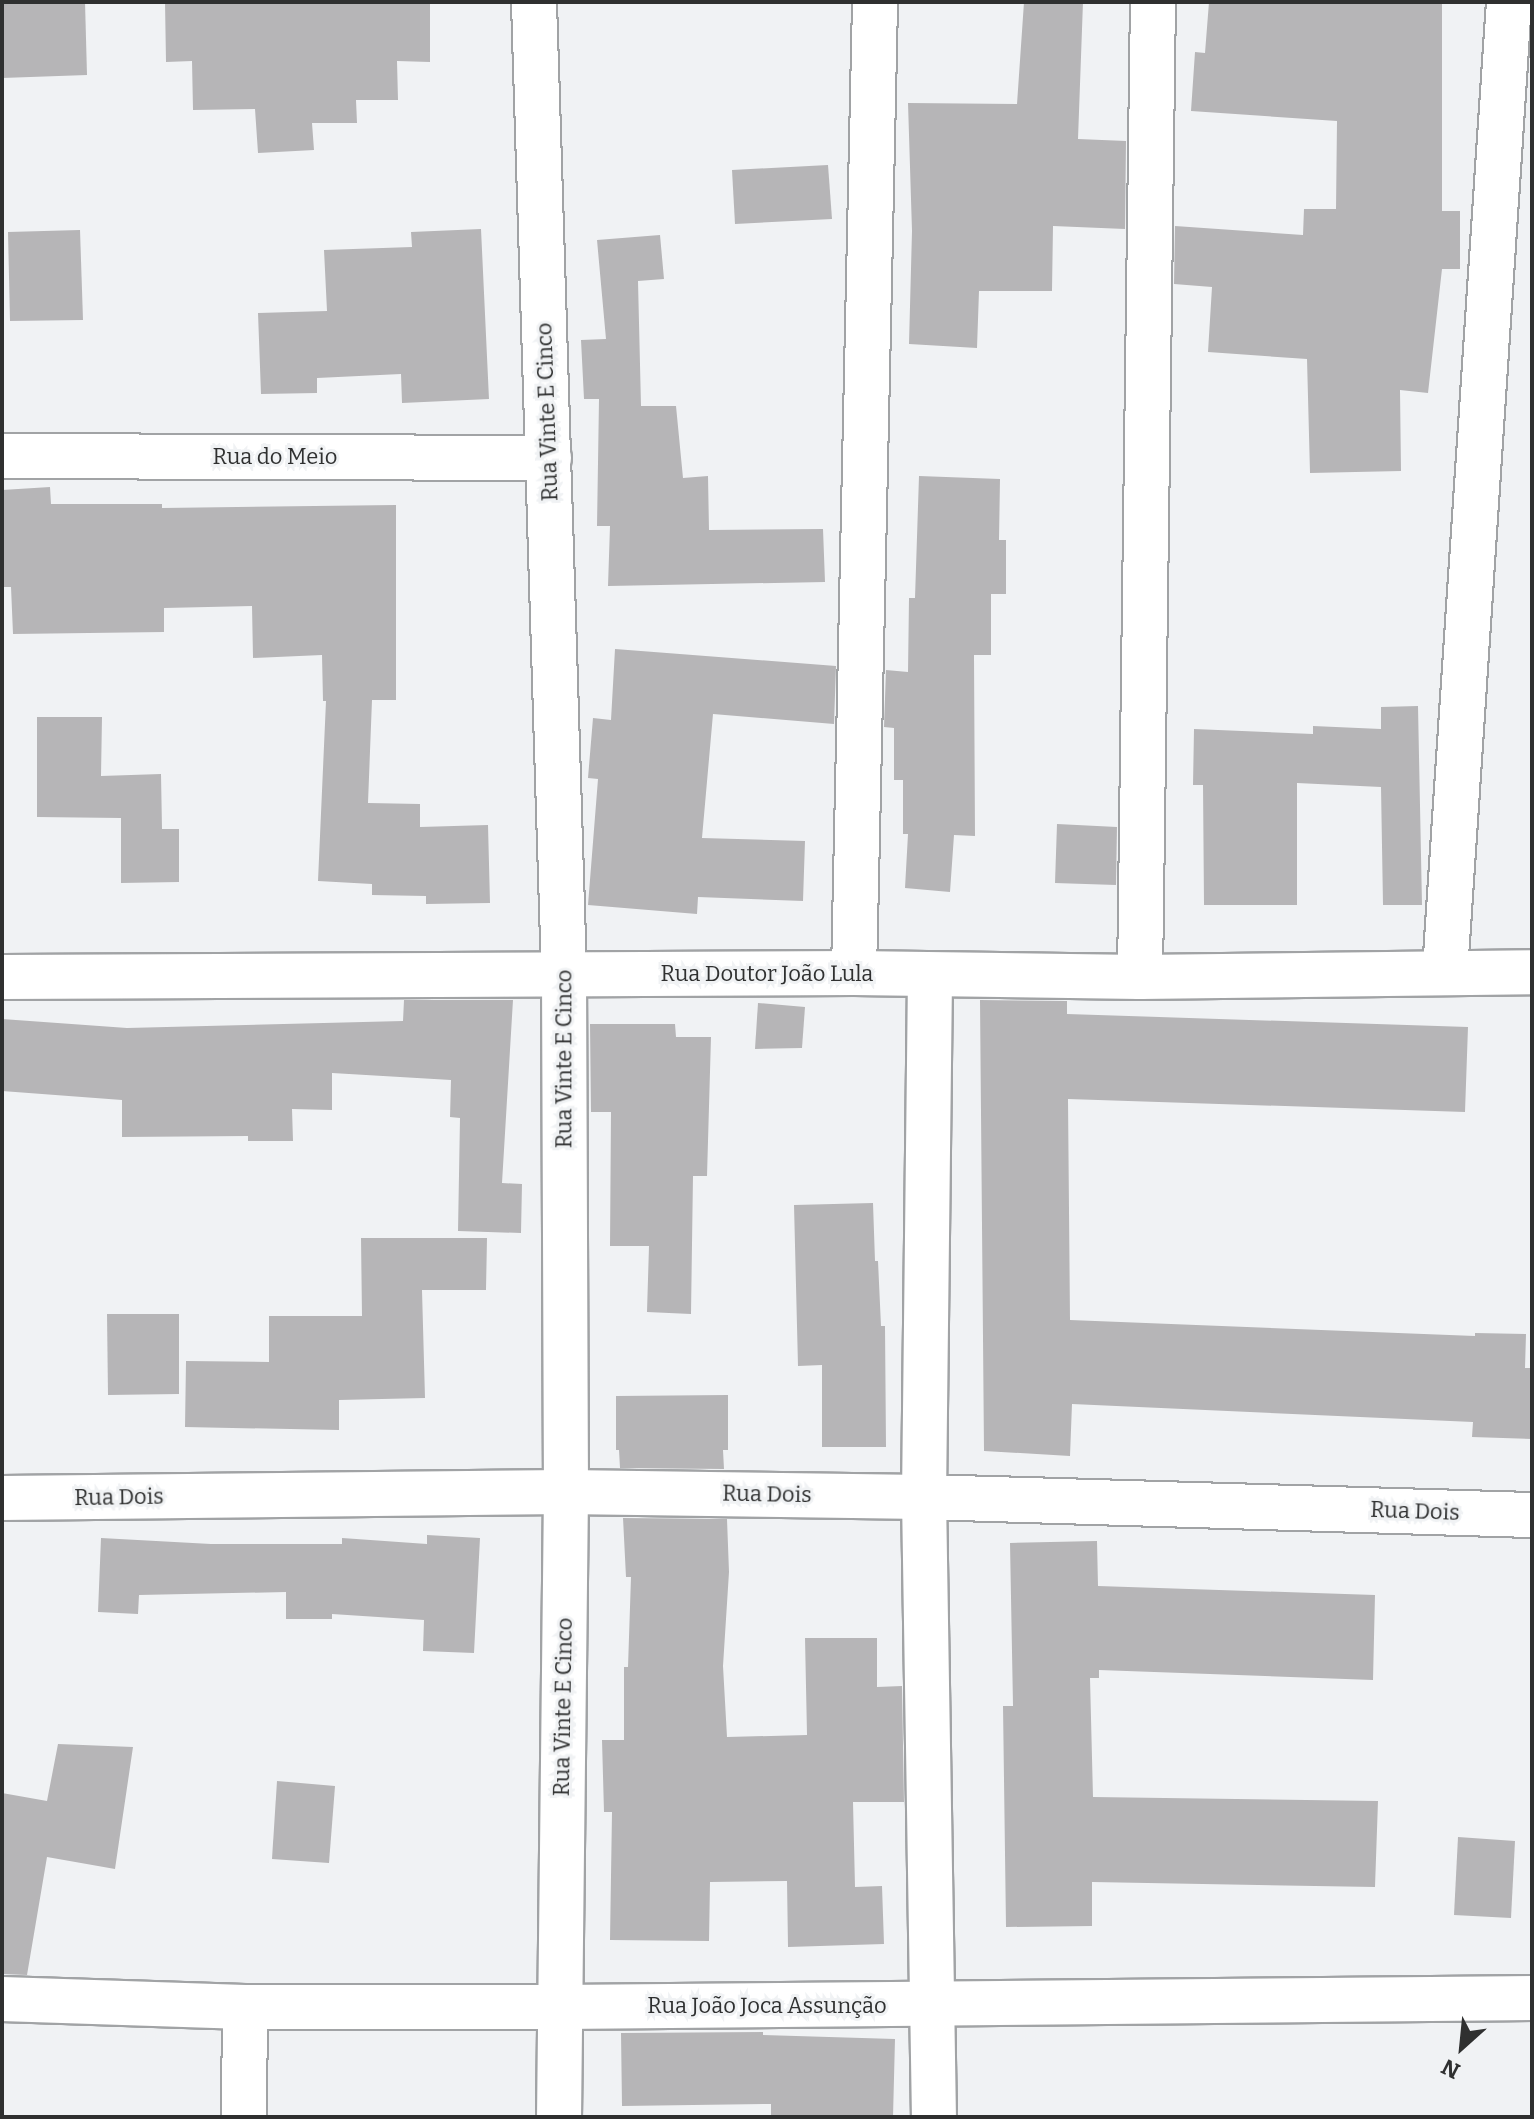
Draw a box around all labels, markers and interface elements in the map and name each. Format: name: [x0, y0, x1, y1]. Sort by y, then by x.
street label: Rua Vinte E Cinco: [531, 322, 563, 502]
street label: Rua do Meio: [213, 444, 337, 470]
street label: Rua Doutor João Lula: [661, 961, 873, 987]
street label: Rua Vinte E Cinco: [551, 970, 577, 1148]
street label: Rua Dois: [722, 1480, 812, 1508]
street label: Rua Dois: [74, 1483, 164, 1511]
street label: Rua Dois: [1370, 1496, 1460, 1526]
street label: Rua Vinte E Cinco: [548, 1617, 578, 1797]
street label: Rua João Joca Assunção: [647, 1993, 887, 2019]
north arrow: [1422, 2007, 1502, 2087]
text: N: [1437, 2053, 1465, 2085]

